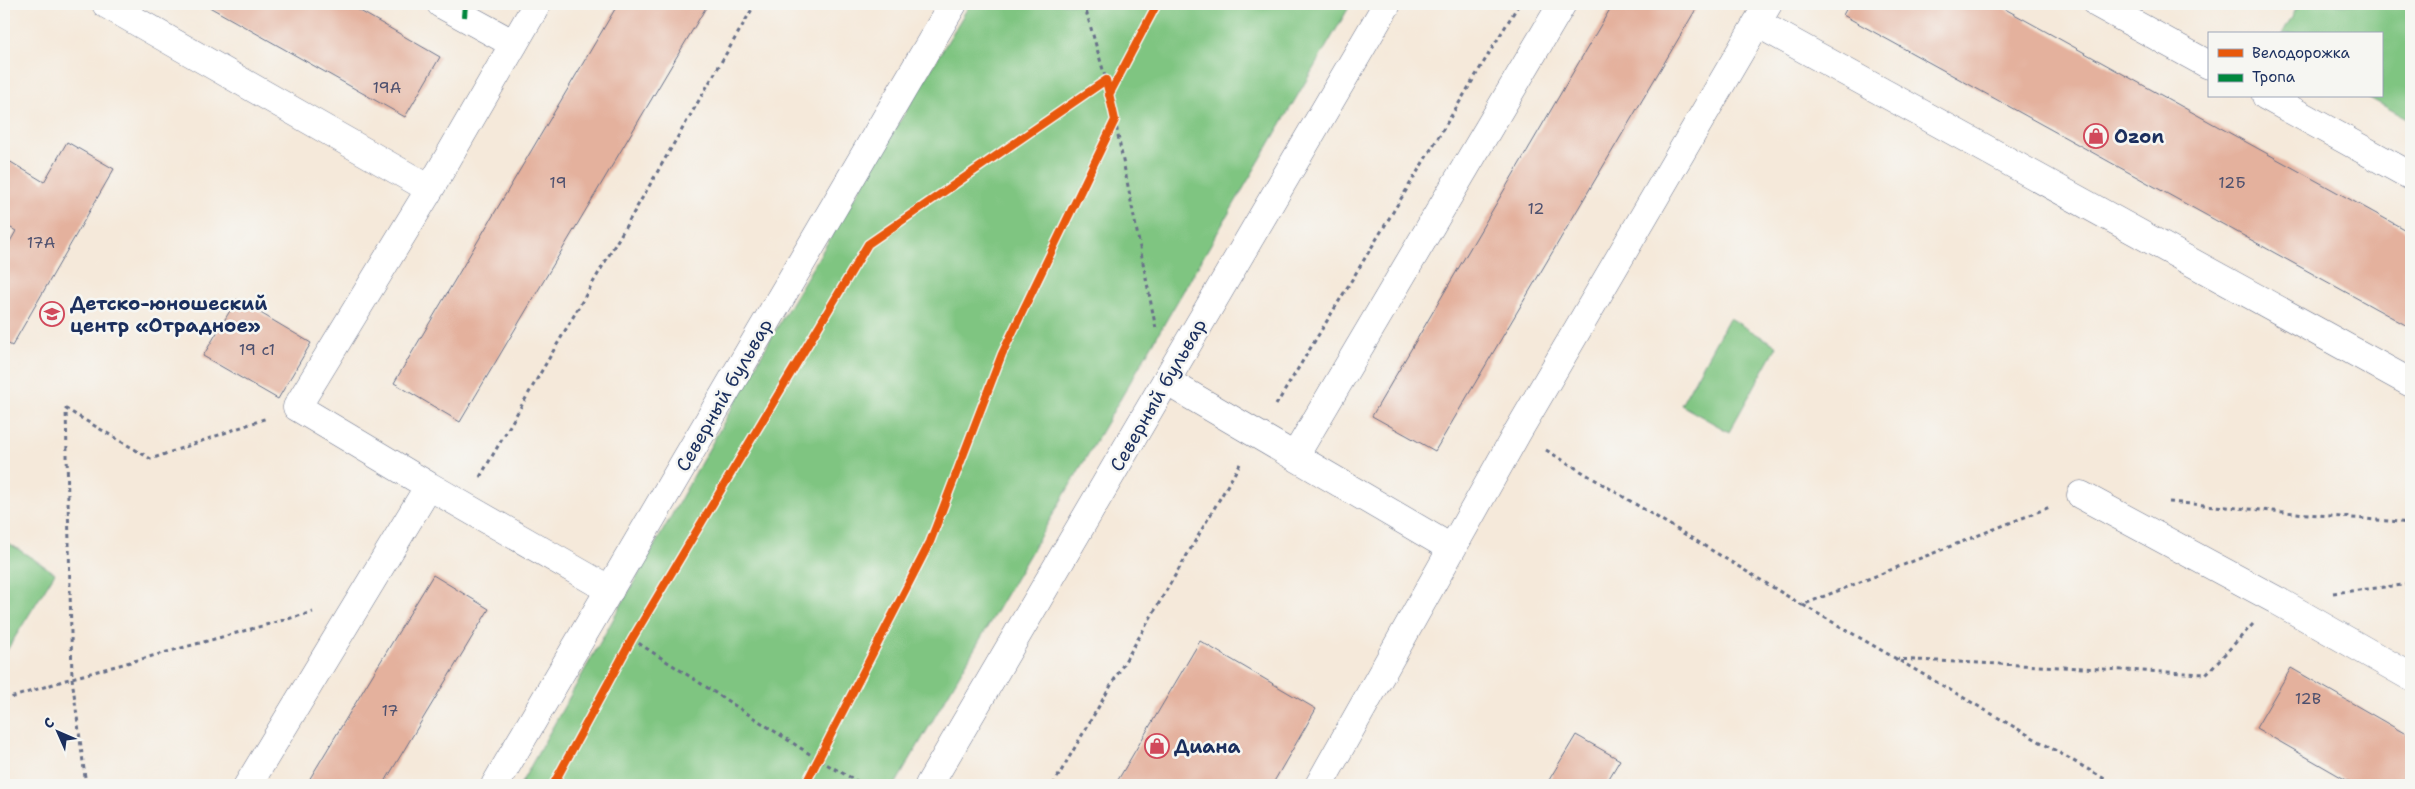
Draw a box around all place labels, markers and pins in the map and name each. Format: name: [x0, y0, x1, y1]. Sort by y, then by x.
shop icon: Ozon: [2083, 123, 2109, 149]
place label: Ozon: [2114, 124, 2164, 149]
place label: Детско-юношеский центр «Отрадное»: [70, 291, 267, 338]
school or university icon: Детско-юношеский центр «Отрадное»: [39, 301, 65, 327]
shop icon: Диана: [1144, 733, 1170, 759]
place label: Диана: [1174, 734, 1241, 759]

